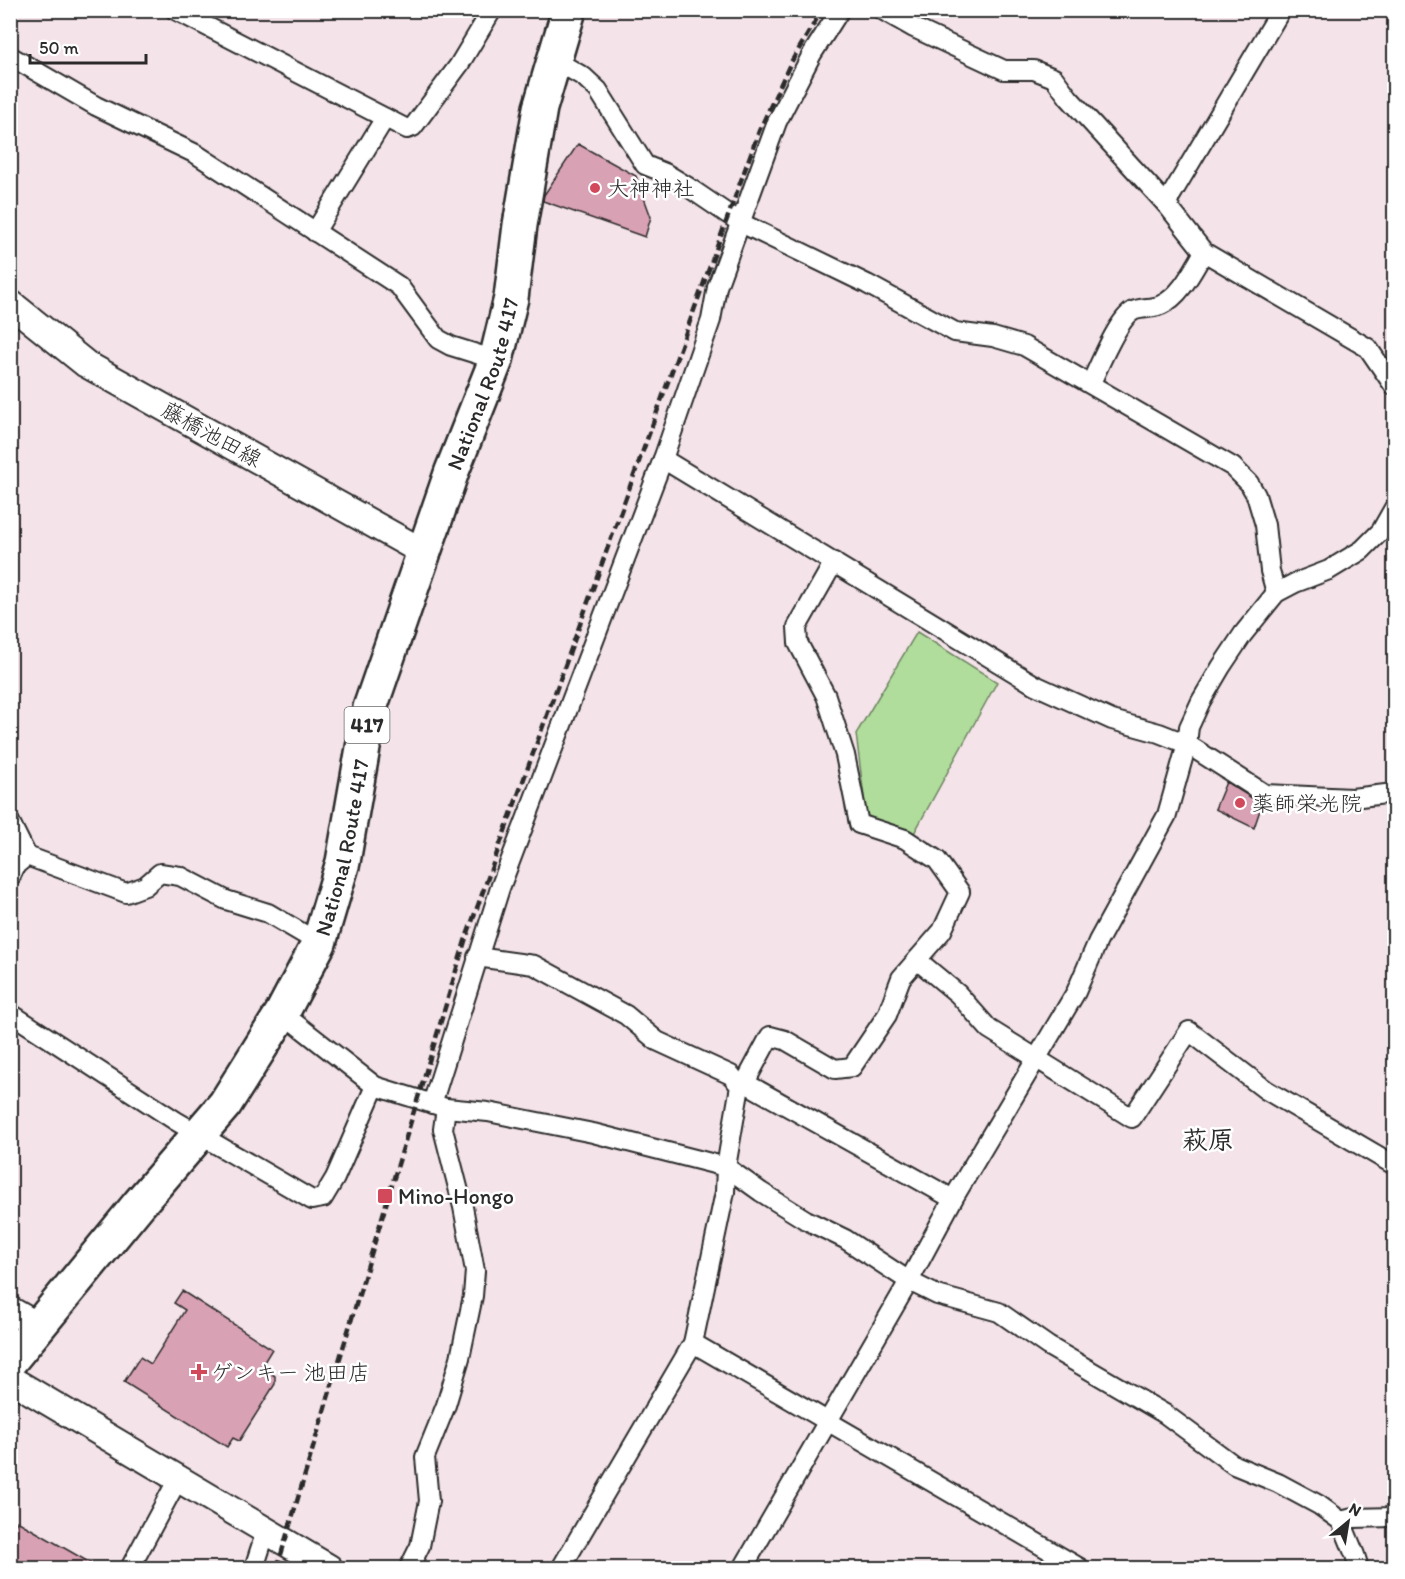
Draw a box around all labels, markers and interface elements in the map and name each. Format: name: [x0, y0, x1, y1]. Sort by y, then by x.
scale bar: [30, 27, 146, 65]
text: 50 m: [39, 37, 79, 59]
place label: 大神神社: [607, 175, 695, 202]
marker: 大神神社: [588, 181, 602, 195]
street label: National Route 417: [441, 295, 525, 474]
street label: 藤橋池田線: [157, 396, 266, 473]
road number: 417: [344, 707, 389, 743]
street label: National Route 417: [309, 757, 375, 939]
place label: 薬師栄光院: [1252, 790, 1362, 817]
marker: 薬師栄光院: [1233, 796, 1247, 810]
district label: 萩原: [1182, 1124, 1234, 1156]
place label: Mino-Hongo: [398, 1183, 514, 1210]
marker: Mino-Hongo: [376, 1187, 394, 1205]
place label: ゲンキー 池田店: [211, 1359, 370, 1386]
marker: ゲンキー 池田店: [192, 1365, 206, 1379]
north arrow: [1318, 1492, 1378, 1552]
text: N: [1346, 1499, 1365, 1520]

